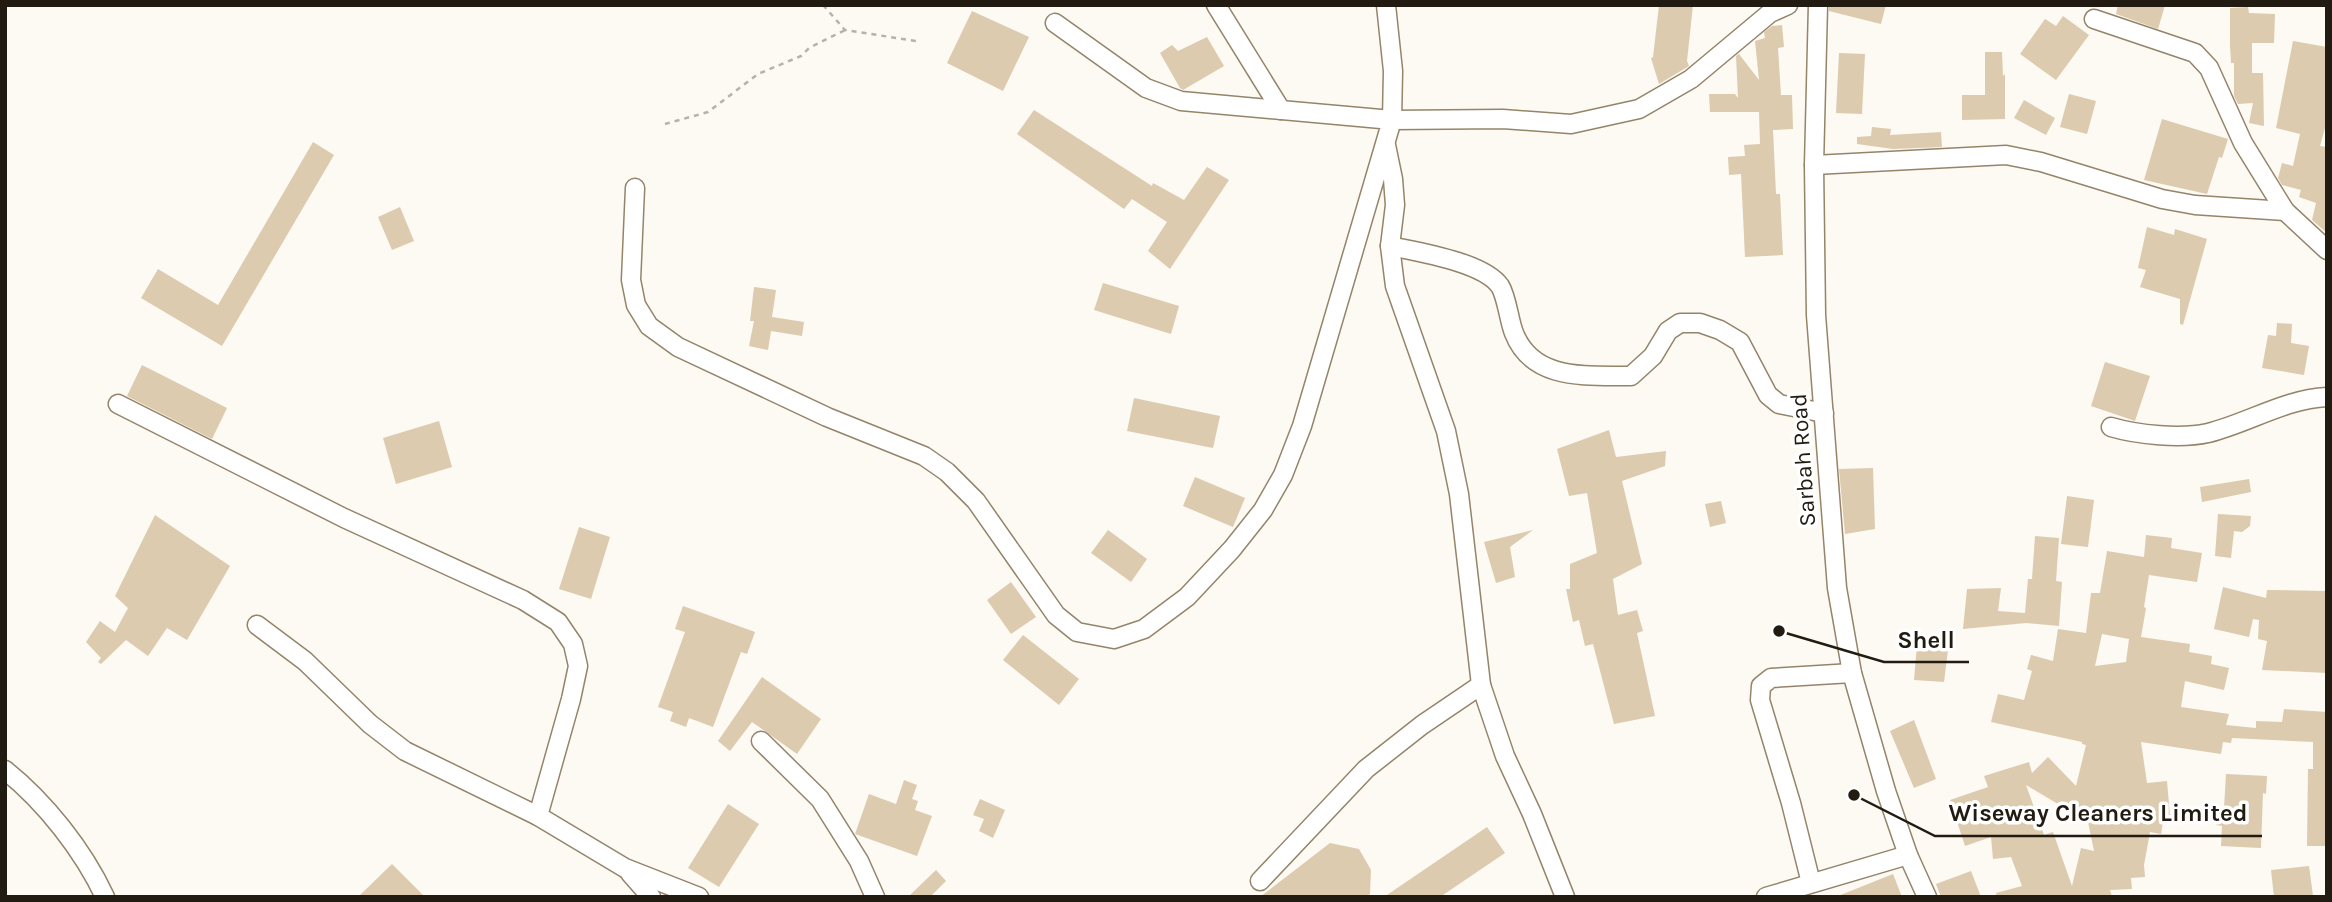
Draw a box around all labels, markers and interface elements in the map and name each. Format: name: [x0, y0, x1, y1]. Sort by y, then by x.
street label: Sarbah Road: [1785, 392, 1821, 528]
callout: Shell: [1884, 617, 1969, 662]
text: Shell: [1897, 626, 1955, 654]
callout: Wiseway Cleaners Limited: [1935, 791, 2262, 836]
text: Wiseway Cleaners Limited: [1949, 799, 2247, 827]

